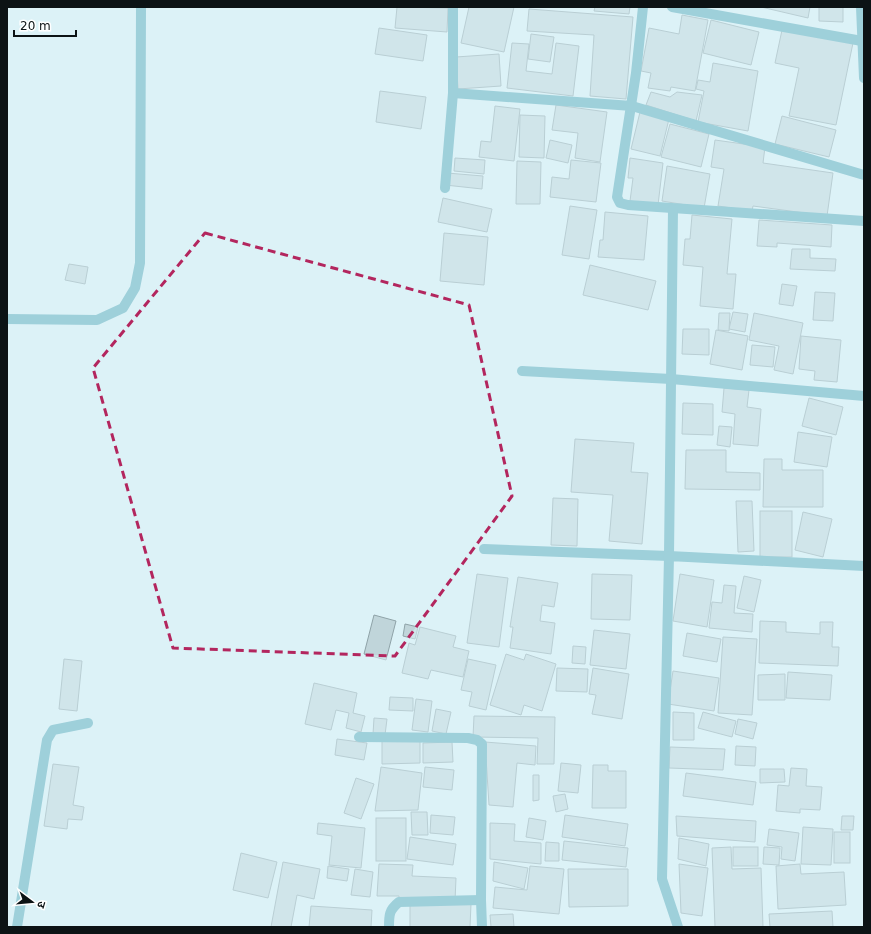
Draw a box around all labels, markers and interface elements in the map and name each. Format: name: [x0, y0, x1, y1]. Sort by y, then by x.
scale bar: [14, 12, 76, 38]
text: 20 m: [20, 19, 51, 33]
north arrow: [12, 882, 52, 922]
text: उ: [34, 900, 48, 910]

